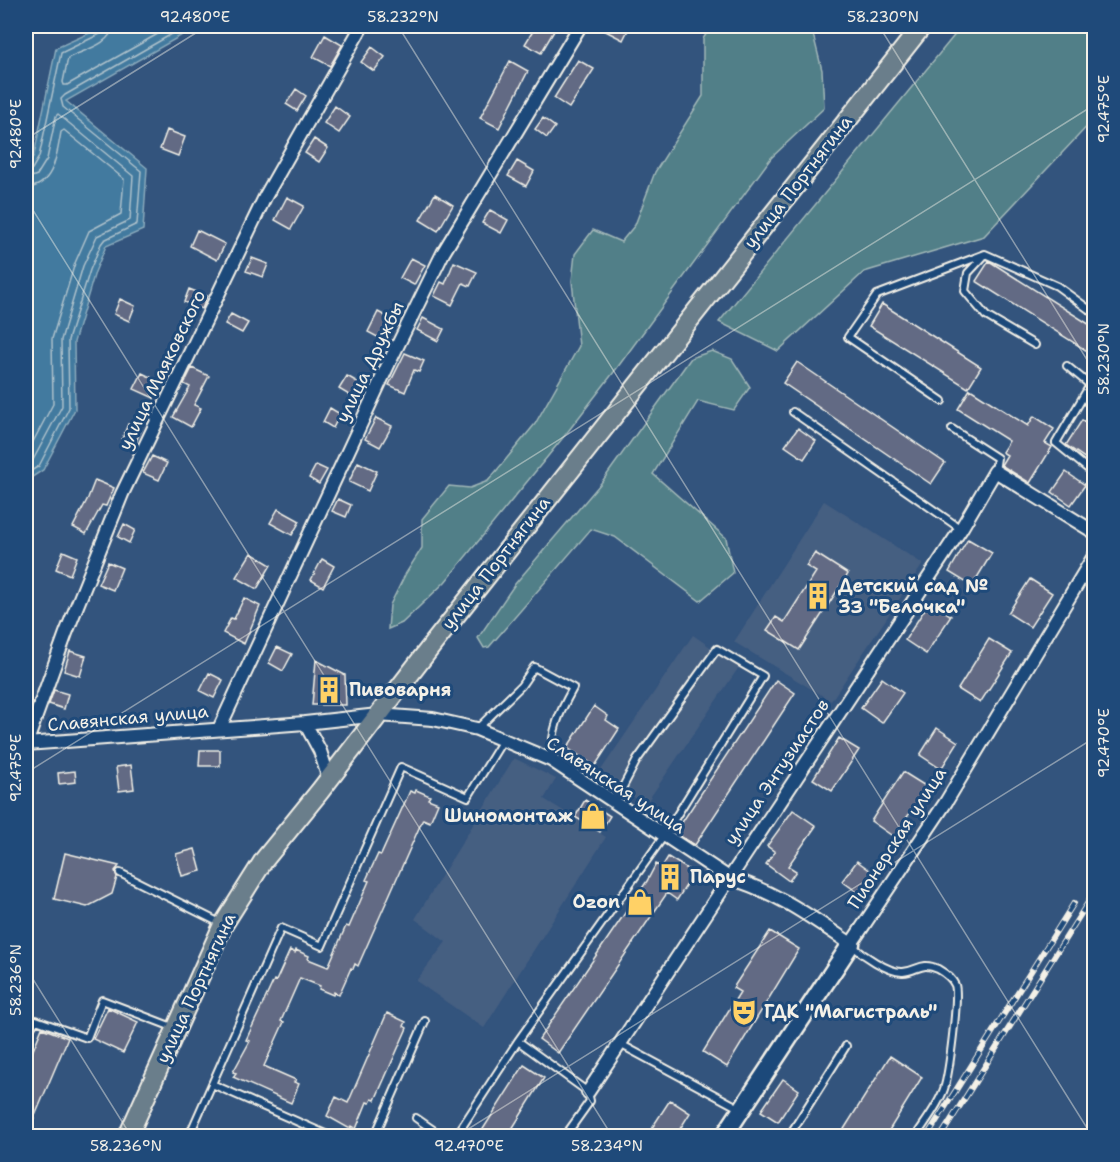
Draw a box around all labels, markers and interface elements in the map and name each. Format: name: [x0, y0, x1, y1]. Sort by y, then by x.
text: 92.480°E: [160, 7, 230, 27]
text: 58.232°N: [367, 7, 439, 27]
text: 58.230°N: [847, 7, 919, 27]
text: 92.475°E: [1094, 75, 1114, 143]
text: 92.480°E: [6, 99, 26, 169]
street label: улица Портнягина: [738, 110, 858, 254]
street label: улица Маяковского: [113, 286, 211, 454]
street label: улица Дружбы: [330, 297, 410, 427]
text: 58.230°N: [1094, 323, 1114, 395]
street label: улица Портнягина: [436, 491, 556, 635]
place label: Детский сад № 33 "Белочка": [838, 574, 988, 619]
building icon: Детский сад № 33 "Белочка": [803, 581, 833, 611]
building icon: Пивоварня: [314, 675, 344, 705]
place label: Пивоварня: [349, 678, 451, 702]
street label: улица Энтузиастов: [719, 694, 835, 850]
street label: Славянская улица: [46, 699, 210, 737]
text: 92.470°E: [1094, 708, 1114, 778]
street label: Славянская улица: [542, 731, 690, 839]
text: 92.475°E: [6, 734, 26, 802]
street label: Пионерская улица: [842, 762, 952, 914]
shop icon: Шиномонтаж: [578, 801, 608, 831]
place label: Шиномонтаж: [444, 804, 574, 828]
building icon: Парус: [655, 862, 685, 892]
place label: Парус: [690, 865, 746, 889]
shop icon: Ozon: [625, 887, 655, 917]
place label: Ozon: [573, 890, 620, 914]
street label: улица Портнягина: [151, 909, 241, 1067]
text: 58.236°N: [6, 944, 26, 1016]
theatre icon: ГДК "Магистраль": [729, 997, 759, 1027]
place label: ГДК "Магистраль": [764, 1000, 937, 1024]
text: 58.236°N: [90, 1136, 162, 1156]
text: 92.470°E: [434, 1136, 504, 1156]
text: 58.234°N: [571, 1136, 643, 1156]

